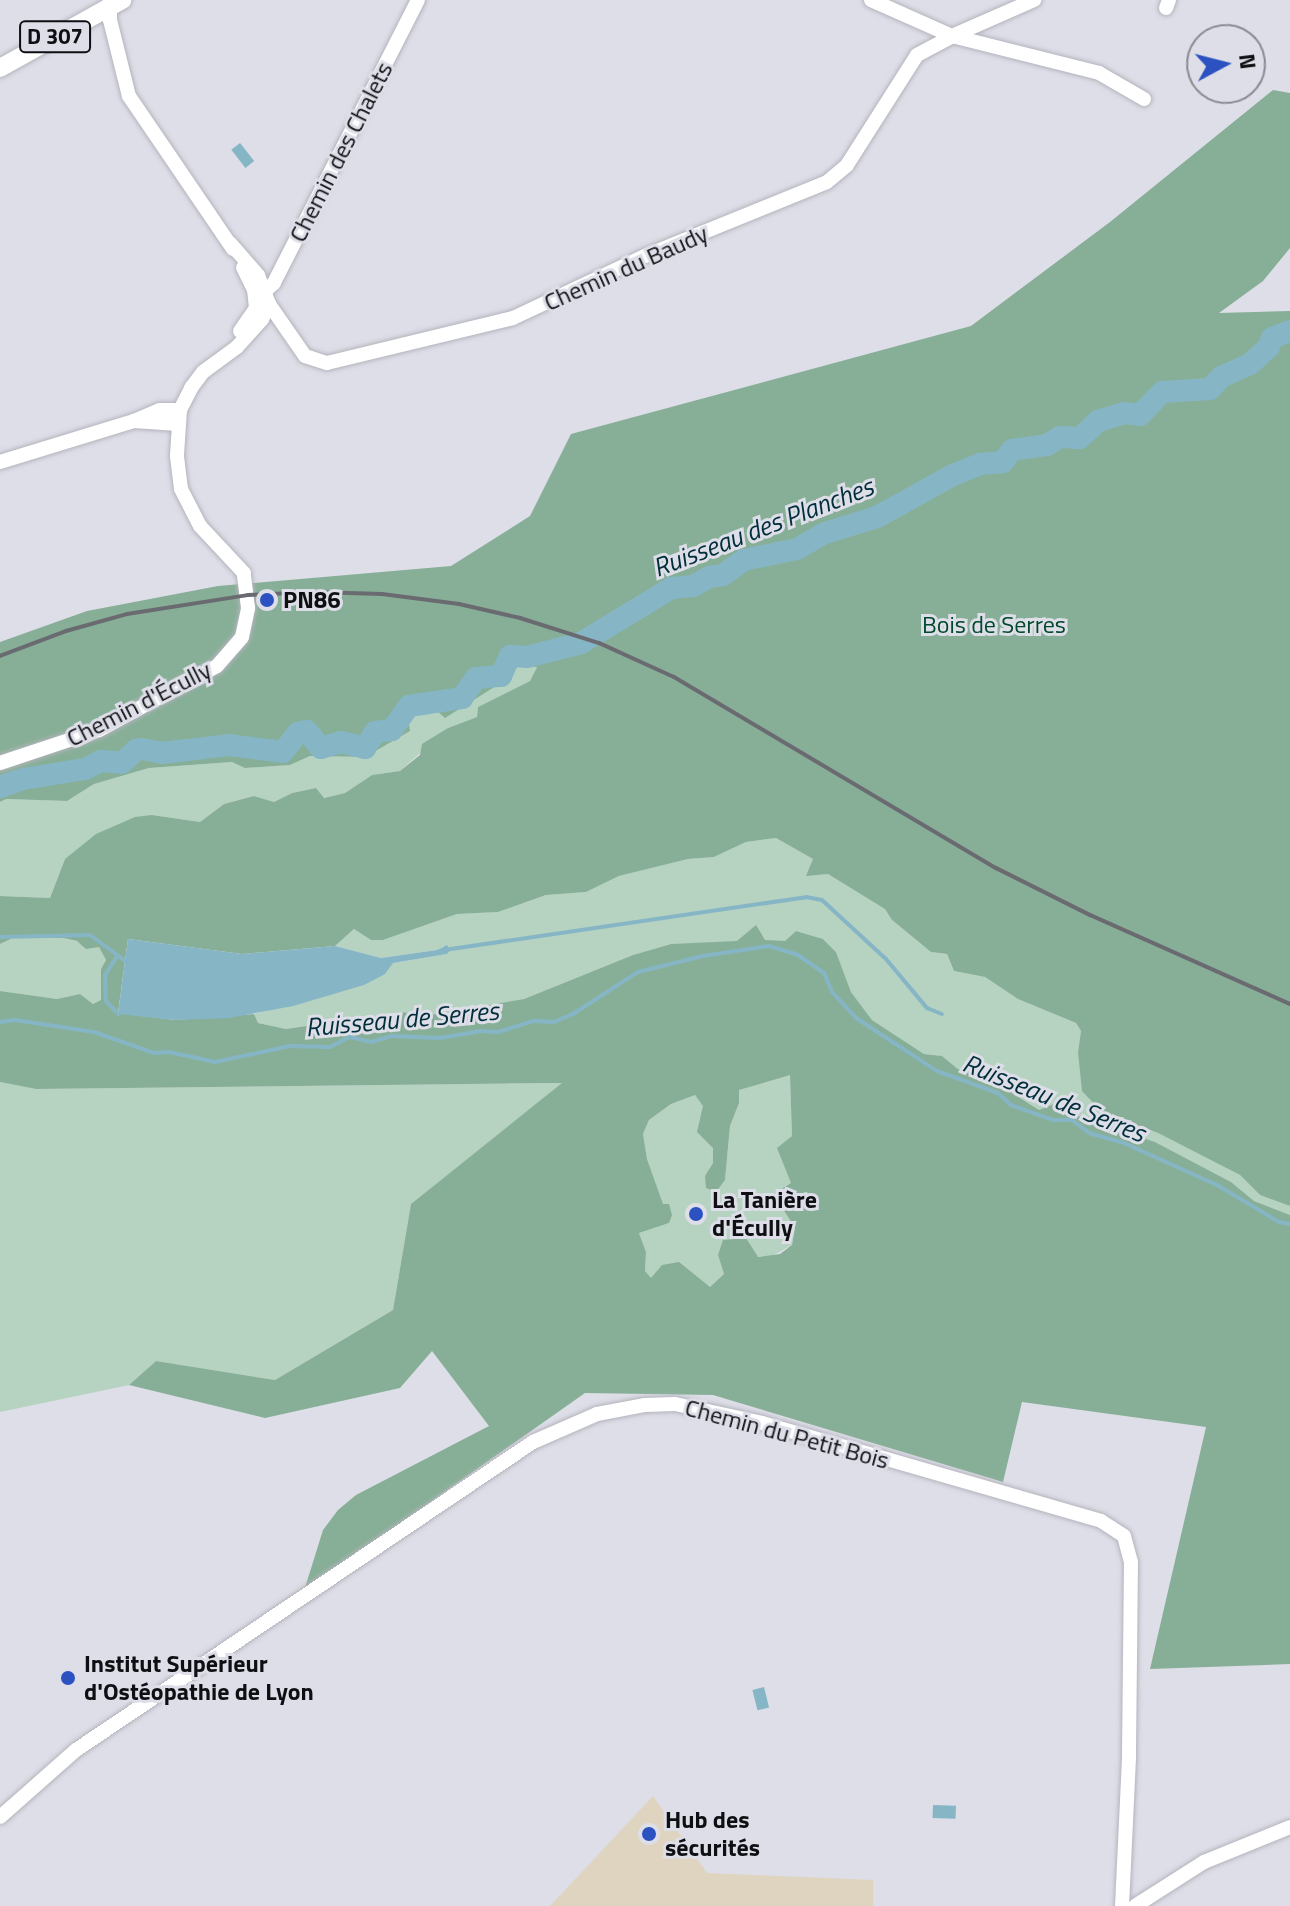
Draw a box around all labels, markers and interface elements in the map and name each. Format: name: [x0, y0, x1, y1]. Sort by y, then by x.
road number: D 307: [19, 19, 91, 55]
north arrow: [1186, 24, 1266, 104]
text: N: [1230, 52, 1266, 71]
street label: Chemin des Chalets: [283, 57, 399, 247]
street label: Chemin du Baudy: [540, 219, 712, 317]
water label: Ruisseau des Planches: [649, 471, 877, 583]
place label: PN86: [283, 586, 341, 614]
marker: PN86: [258, 591, 276, 609]
park label: Bois de Serres: [922, 611, 1066, 639]
street label: Chemin d'Écully: [62, 655, 216, 753]
water label: Ruisseau de Serres: [304, 995, 500, 1043]
water label: Ruisseau de Serres: [958, 1047, 1150, 1149]
place label: La Tanière d'Écully: [712, 1186, 817, 1242]
marker: La Tanière d'Écully: [687, 1205, 705, 1223]
street label: Chemin du Petit Bois: [682, 1393, 892, 1475]
place label: Institut Supérieur d'Ostéopathie de Lyon: [84, 1650, 314, 1706]
marker: Institut Supérieur d'Ostéopathie de Lyon: [59, 1669, 77, 1687]
place label: Hub des sécurités: [665, 1806, 760, 1862]
marker: Hub des sécurités: [640, 1825, 658, 1843]

